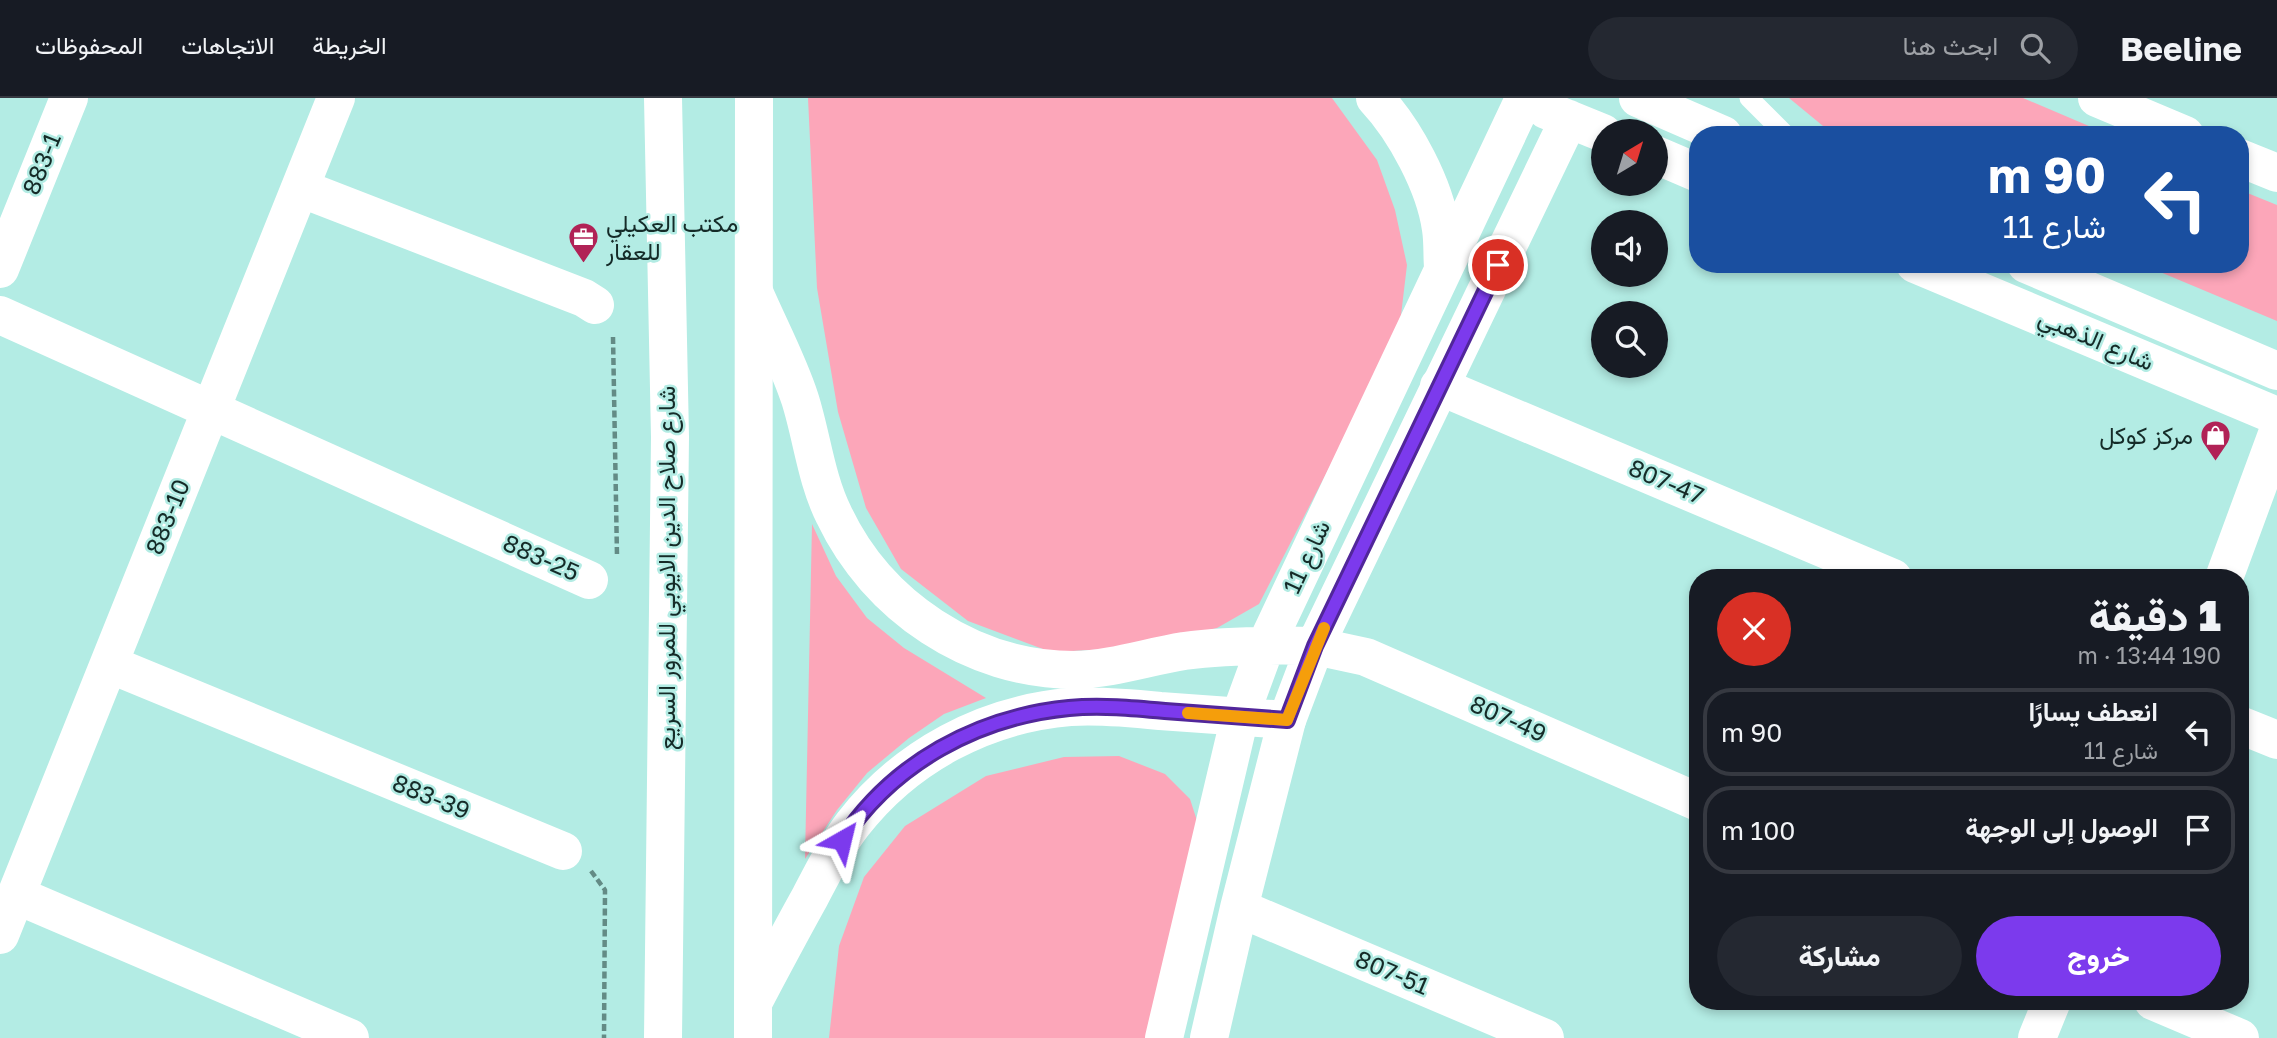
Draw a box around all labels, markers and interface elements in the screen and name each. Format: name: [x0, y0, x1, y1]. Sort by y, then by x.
search box: [1588, 17, 2078, 80]
icon: search: [2016, 29, 2054, 67]
text: Beeline: [2120, 29, 2242, 68]
text: المحفوظات: [35, 30, 143, 59]
text: الاتجاهات: [181, 30, 274, 59]
text: الخريطة: [312, 30, 387, 59]
text: ابحث هنا: [1903, 30, 1998, 61]
north arrow: [1591, 119, 1668, 196]
map controls: [1591, 119, 1668, 378]
street label: 883-1: [15, 128, 66, 199]
text: 90 m: [1988, 145, 2106, 204]
icon: left: [2130, 154, 2221, 245]
text: شارع 11: [2003, 207, 2106, 245]
place label: مكتب العكيلي للعقار: [605, 208, 738, 267]
button: sound: [1591, 210, 1668, 287]
office icon: مكتب العكيلي للعقار: [566, 221, 600, 265]
pin: [1468, 235, 1528, 295]
icon: arrive: [1479, 246, 1517, 284]
button: search: [1591, 301, 1668, 378]
street label: شارع الذهبي: [2032, 301, 2159, 381]
street label: شارع صلاح الدين الايوبي للمرور السريع: [651, 386, 686, 750]
shop icon: مركز كوكل: [2199, 419, 2233, 463]
place label: مركز كوكل: [2099, 420, 2193, 451]
street label: 807-47: [1625, 452, 1708, 509]
street label: 883-10: [138, 474, 195, 558]
street label: شارع 11: [1276, 515, 1338, 599]
street label: 883-25: [499, 527, 584, 586]
text: 1 دقيقة: [2089, 590, 2221, 640]
button: close: [1717, 592, 1791, 666]
text: 190 m · 13:44: [2078, 641, 2221, 669]
street label: 807-49: [1466, 688, 1551, 747]
text: انعطف يسارًا: [2028, 696, 2158, 727]
icon: left: [2179, 713, 2217, 751]
text: 90 m: [1721, 717, 1782, 748]
text: شارع 11: [2084, 736, 2158, 764]
street label: 883-39: [389, 767, 475, 824]
position arrow: [805, 803, 879, 877]
icon: arrive: [2179, 811, 2217, 849]
text: الوصول إلى الوجهة: [1965, 812, 2158, 843]
text: 100 m: [1721, 815, 1795, 846]
button: مشاركة: [1717, 916, 1962, 996]
button: خروج: [1976, 916, 2221, 996]
street label: 807-51: [1352, 943, 1434, 1000]

